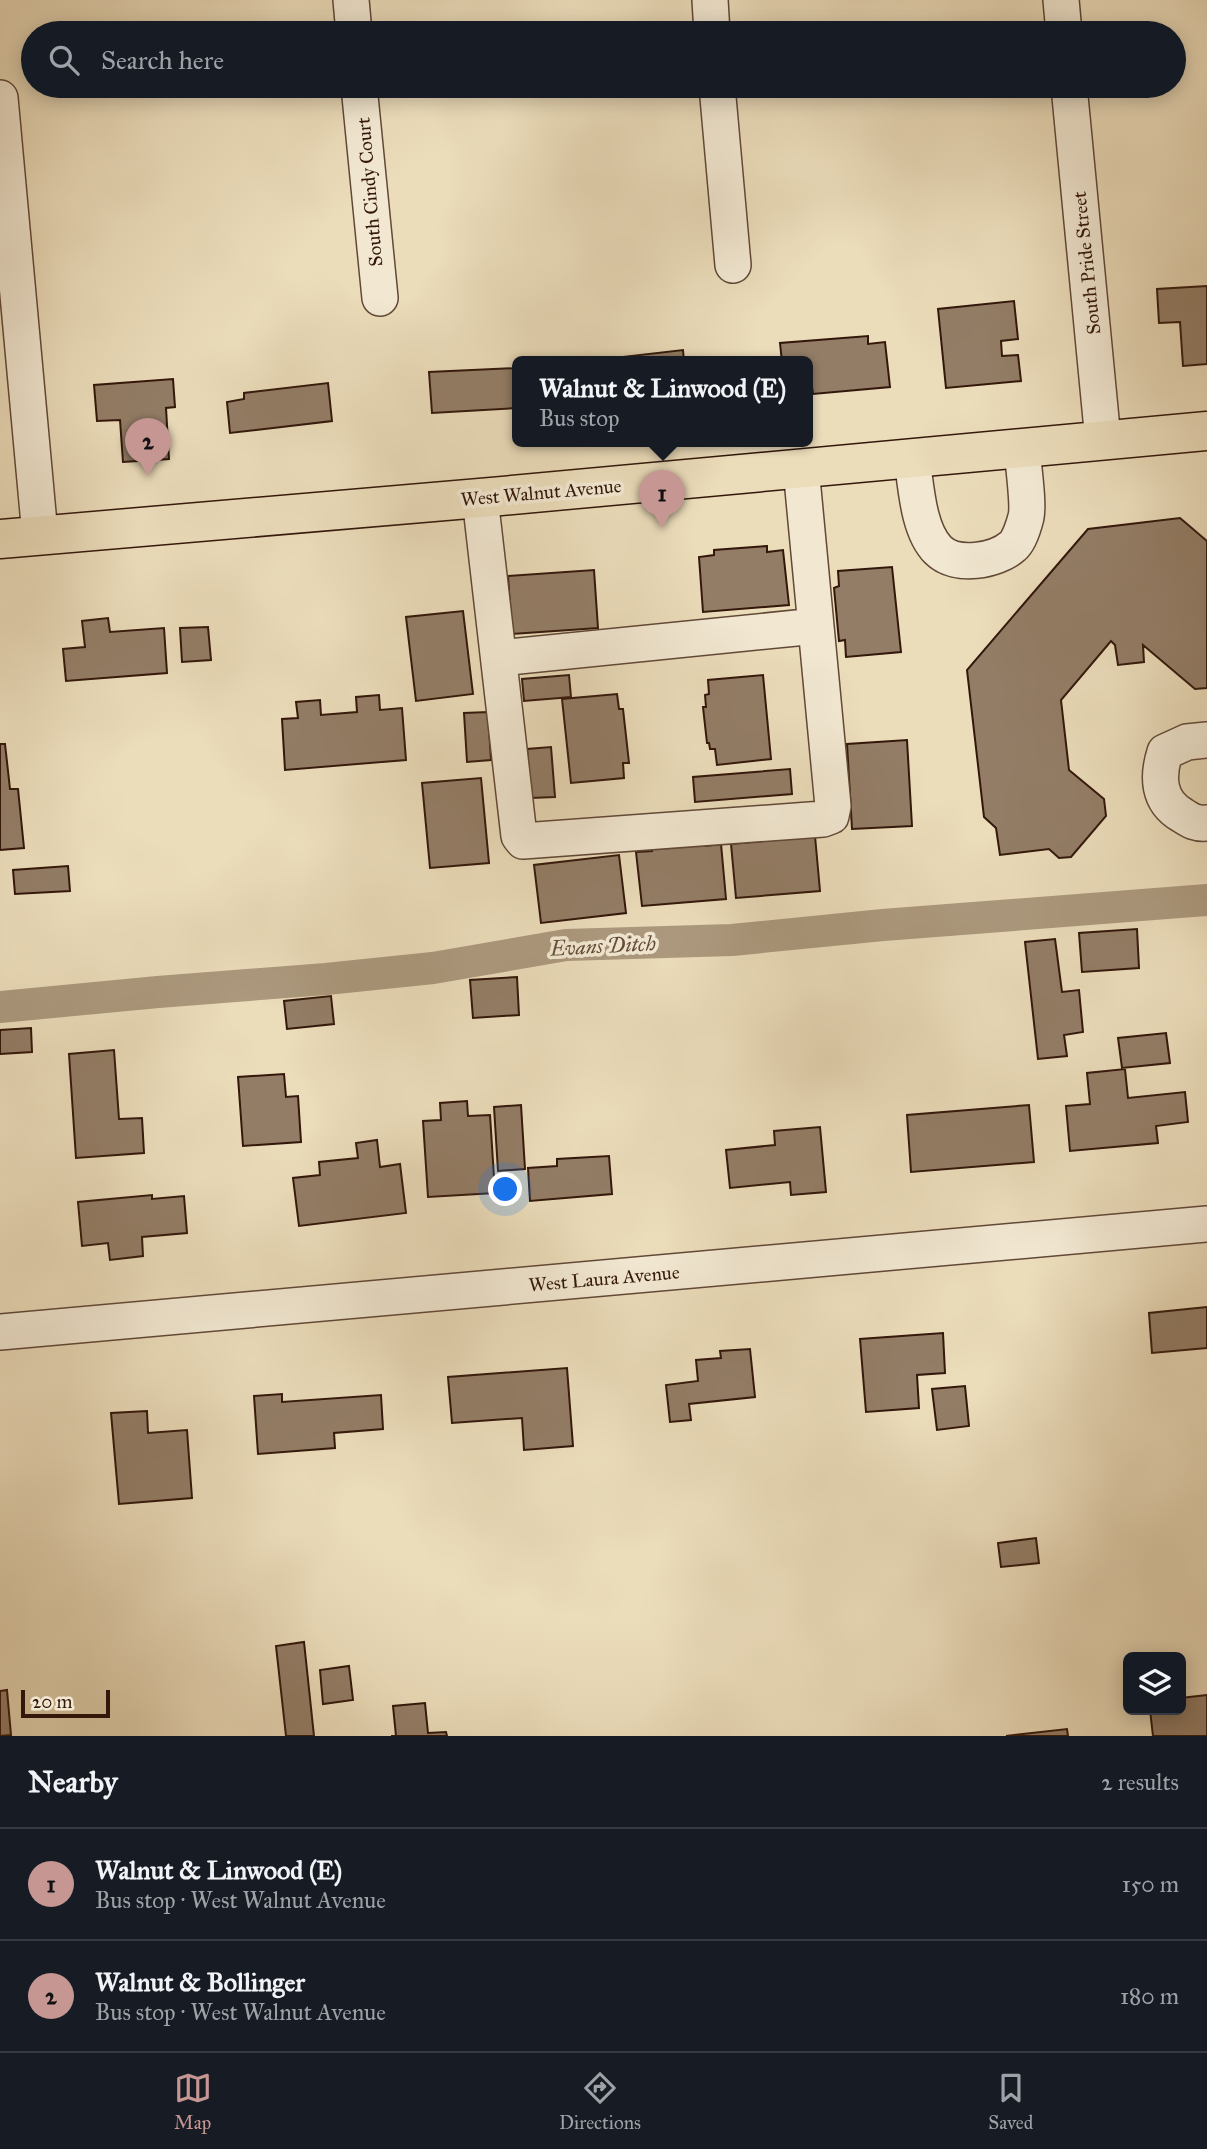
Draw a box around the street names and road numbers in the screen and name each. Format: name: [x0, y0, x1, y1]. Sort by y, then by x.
street label: South Cindy Court: [351, 116, 387, 268]
street label: South Pride Street: [1068, 190, 1105, 336]
street label: West Walnut Avenue: [460, 474, 623, 511]
street label: West Laura Avenue: [528, 1260, 681, 1297]

